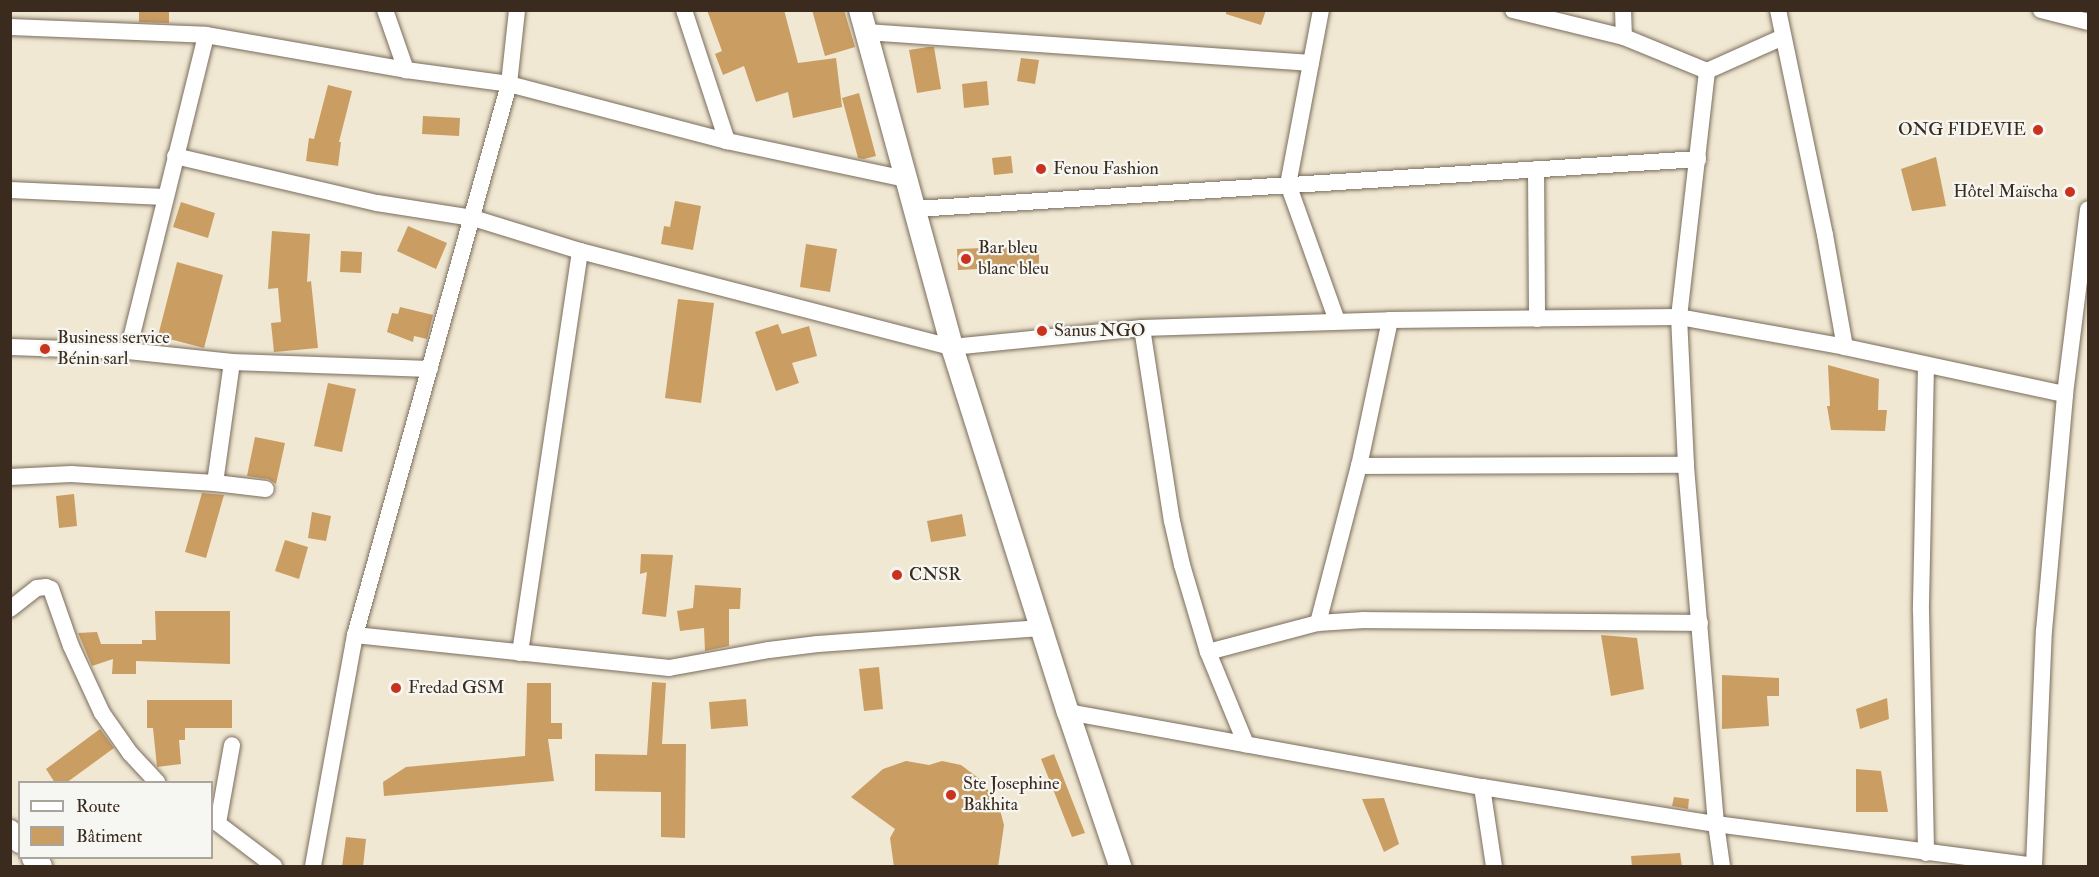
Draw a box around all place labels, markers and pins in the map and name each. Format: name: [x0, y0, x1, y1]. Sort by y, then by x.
place label: ONG FIDEVIE: [1898, 119, 2026, 141]
marker: ONG FIDEVIE: [2031, 123, 2045, 137]
place label: Fenou Fashion: [1053, 158, 1159, 180]
marker: Fenou Fashion: [1034, 162, 1048, 176]
place label: Hôtel Maïscha: [1953, 181, 2058, 203]
marker: Hôtel Maïscha: [2063, 185, 2077, 199]
place label: Bar bleu blanc bleu: [978, 238, 1049, 280]
marker: Bar bleu blanc bleu: [959, 252, 973, 266]
place label: Sanus NGO: [1054, 320, 1146, 342]
marker: Sanus NGO: [1035, 324, 1049, 338]
place label: Business service Bénin sarl: [57, 328, 170, 370]
marker: Business service Bénin sarl: [38, 342, 52, 356]
place label: CNSR: [909, 564, 961, 586]
marker: CNSR: [890, 568, 904, 582]
place label: Fredad GSM: [408, 677, 504, 699]
marker: Fredad GSM: [389, 681, 403, 695]
place label: Ste Josephine Bakhita: [963, 774, 1059, 816]
marker: Ste Josephine Bakhita: [944, 788, 958, 802]

